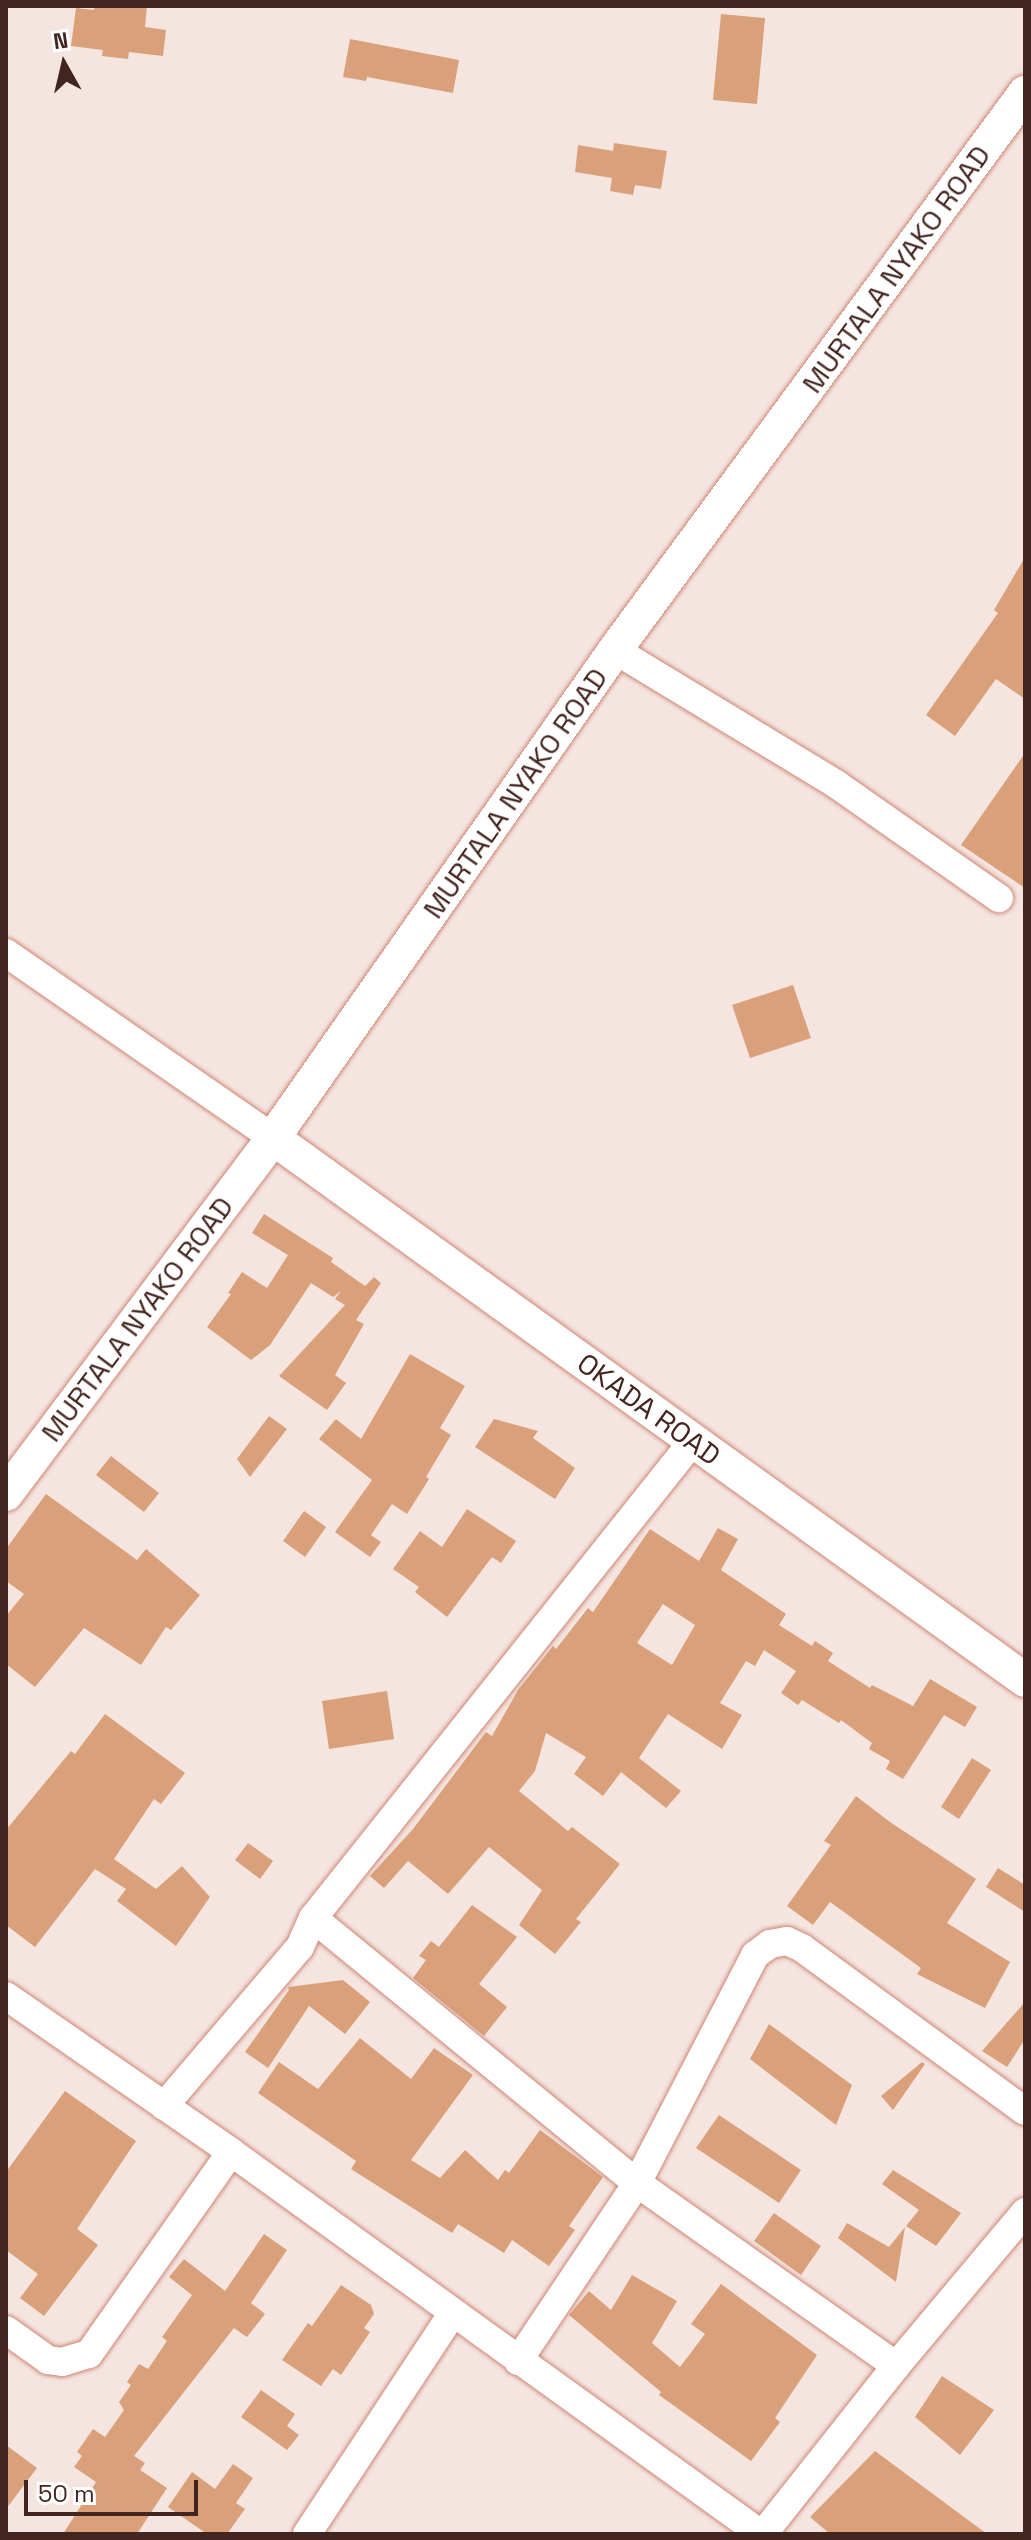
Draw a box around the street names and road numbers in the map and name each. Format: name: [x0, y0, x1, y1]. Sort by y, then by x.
street label: MURTALA NYAKO ROAD: [795, 139, 997, 399]
street label: MURTALA NYAKO ROAD: [416, 661, 614, 925]
street label: MURTALA NYAKO ROAD: [34, 1190, 240, 1448]
street label: OKADA ROAD: [571, 1346, 727, 1472]

